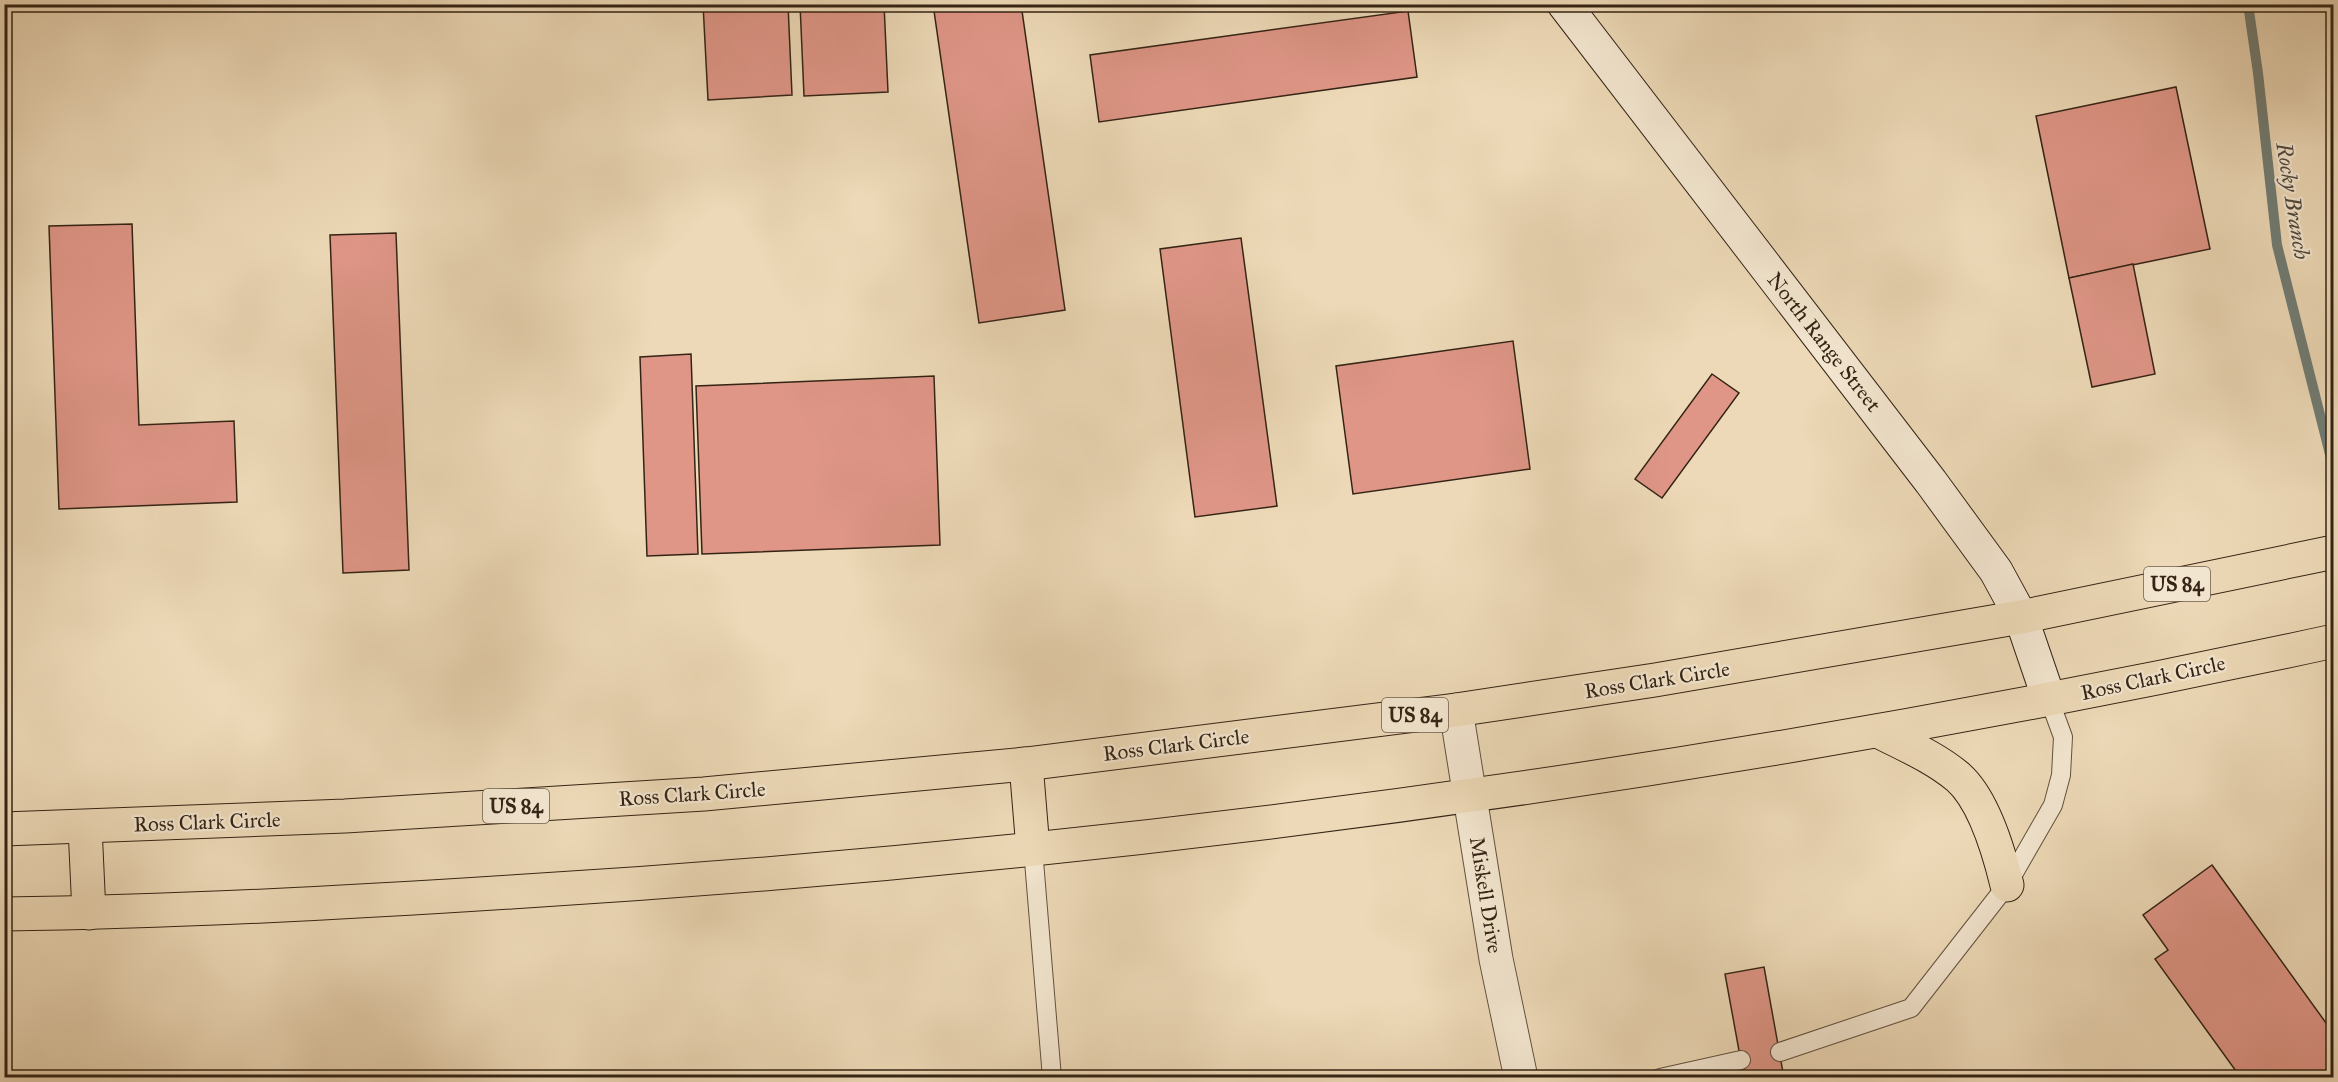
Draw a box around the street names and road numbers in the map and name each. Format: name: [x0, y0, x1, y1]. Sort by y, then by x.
street label: North Range Street: [1761, 267, 1887, 417]
road number: US 84: [2144, 567, 2210, 601]
street label: Ross Clark Circle: [2078, 650, 2228, 706]
street label: Ross Clark Circle: [1582, 656, 1732, 704]
road number: US 84: [1382, 698, 1448, 732]
street label: Ross Clark Circle: [1101, 723, 1251, 767]
street label: Ross Clark Circle: [618, 776, 767, 812]
road number: US 84: [483, 789, 549, 823]
street label: Ross Clark Circle: [133, 806, 281, 838]
street label: Miskell Drive: [1464, 835, 1508, 955]

